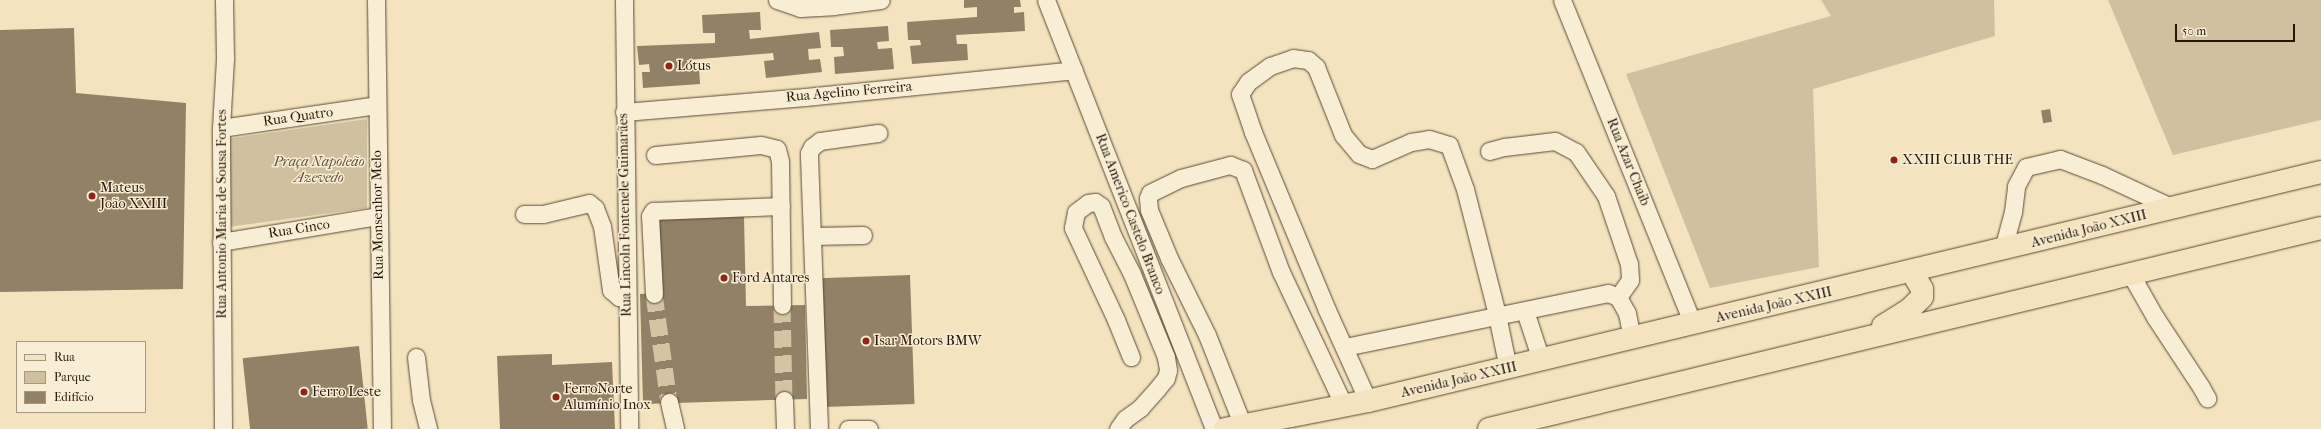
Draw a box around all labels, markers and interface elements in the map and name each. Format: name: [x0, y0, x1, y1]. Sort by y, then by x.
scale bar: [2177, 16, 2297, 42]
text: 50 m: [2182, 24, 2206, 38]
place label: Lótus: [677, 58, 711, 74]
marker: Lótus: [664, 61, 674, 71]
street label: Rua Agelino Ferreira: [785, 78, 913, 106]
street label: Rua Quatro: [262, 104, 334, 130]
street label: Rua Antonio Maria de Sousa Fortes: [214, 109, 230, 319]
street label: Rua Lincoln Fontenele Guimarães: [615, 113, 635, 317]
street label: Rua Azar Chaib: [1603, 116, 1653, 208]
street label: Rua Americo Castelo Branco: [1092, 131, 1168, 297]
street label: Rua Monsenhor Melo: [368, 150, 388, 280]
place label: XXIII CLUB THE: [1902, 152, 2013, 168]
park label: Praça Napoleão Azevedo: [273, 154, 365, 186]
marker: XXIII CLUB THE: [1889, 155, 1899, 165]
place label: Mateus João XXIII: [100, 180, 167, 212]
marker: Mateus João XXIII: [87, 191, 97, 201]
street label: Avenida João XXIII: [2029, 206, 2149, 252]
street label: Rua Cinco: [267, 216, 331, 242]
place label: Ford Antares: [732, 270, 809, 286]
marker: Ford Antares: [719, 273, 729, 283]
street label: Avenida João XXIII: [1714, 283, 1834, 327]
place label: Isar Motors BMW: [874, 333, 981, 349]
marker: Isar Motors BMW: [861, 336, 871, 346]
legend: [16, 341, 146, 413]
text: Rua: [54, 350, 75, 364]
street label: Avenida João XXIII: [1399, 358, 1519, 402]
text: Parque: [54, 370, 91, 384]
place label: FerroNorte Alumínio Inox: [564, 381, 650, 414]
place label: Ferro Leste: [312, 384, 381, 400]
marker: Ferro Leste: [299, 387, 309, 397]
text: Edifício: [54, 390, 94, 404]
marker: FerroNorte Alumínio Inox: [551, 392, 561, 402]

